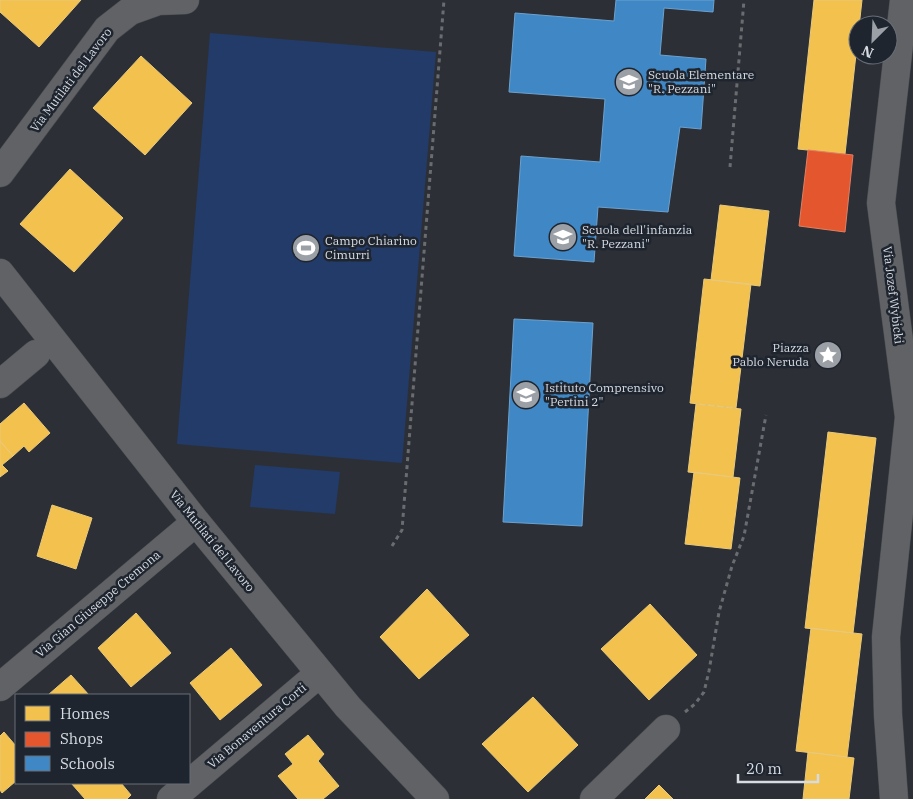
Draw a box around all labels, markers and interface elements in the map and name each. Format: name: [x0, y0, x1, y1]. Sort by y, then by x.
north arrow: [848, 15, 898, 65]
street label: Via Mutilati del Lavoro: [27, 25, 115, 135]
text: N: [859, 41, 876, 62]
school or university icon: Scuola Elementare "R. Pezzani": [614, 67, 644, 97]
place label: Scuola Elementare "R. Pezzani": [648, 67, 754, 96]
school or university icon: Scuola dell'infanzia "R. Pezzani": [548, 222, 578, 252]
place label: Scuola dell'infanzia "R. Pezzani": [582, 222, 693, 251]
sports icon: Campo Chiarino Cimurri: [291, 233, 321, 263]
place label: Campo Chiarino Cimurri: [325, 233, 417, 262]
street label: Via Jozef Wybicki: [880, 245, 907, 345]
place label: Piazza Pablo Neruda: [732, 340, 809, 369]
place icon: Piazza Pablo Neruda: [813, 340, 843, 370]
school or university icon: Istituto Comprensivo "Pertini 2": [511, 380, 541, 410]
place label: Istituto Comprensivo "Pertini 2": [545, 380, 664, 409]
street label: Via Mutilati del Lavoro: [167, 487, 258, 595]
street label: Via Gian Giuseppe Cremona: [32, 547, 163, 660]
street label: Via Bonaventura Corti: [204, 680, 309, 771]
legend: [15, 694, 190, 784]
text: Homes: [60, 704, 110, 723]
text: Shops: [60, 729, 103, 748]
scale bar: [738, 752, 818, 784]
text: Schools: [60, 754, 115, 773]
text: 20 m: [746, 759, 782, 778]

